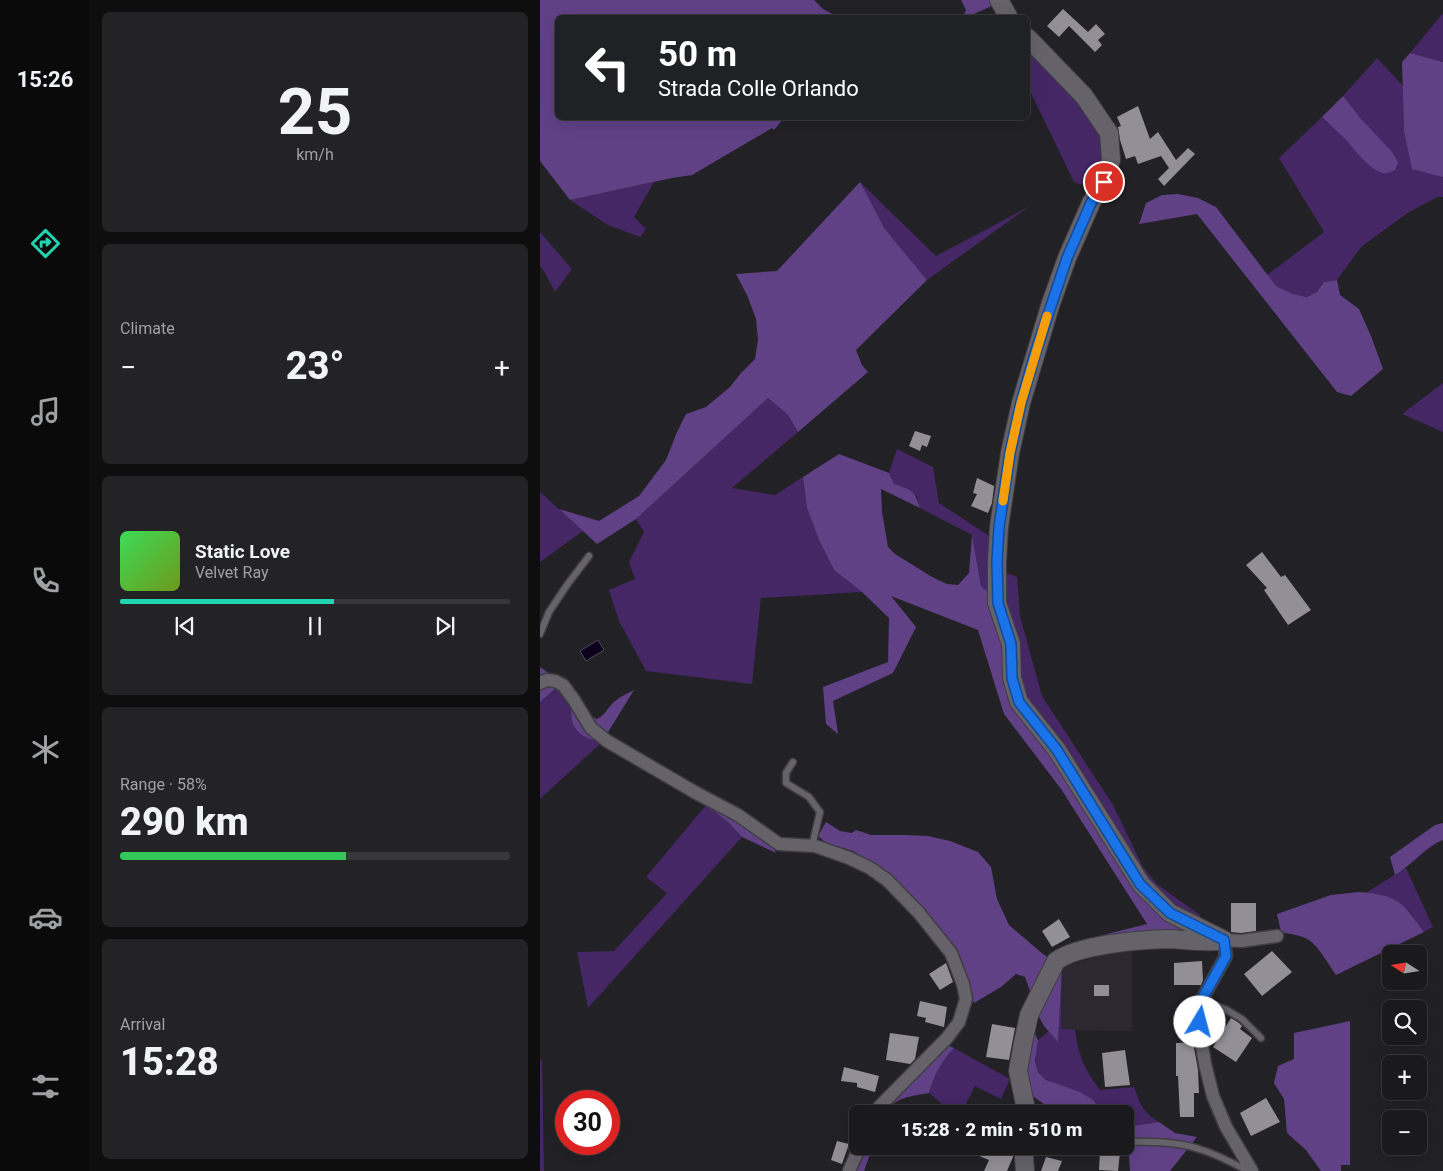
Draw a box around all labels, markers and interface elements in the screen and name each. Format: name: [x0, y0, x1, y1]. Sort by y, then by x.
text: 50 m: [658, 34, 737, 75]
icon: left: [575, 35, 640, 100]
text: 15:26: [17, 67, 73, 92]
text: 25: [278, 74, 352, 150]
text: Strada Colle Orlando: [658, 76, 859, 101]
text: km/h: [296, 145, 334, 164]
pin: [1083, 161, 1125, 203]
icon: arrive: [1090, 168, 1118, 196]
icon: directions: [28, 226, 63, 261]
text: Climate: [120, 319, 175, 338]
text: 23°: [286, 344, 344, 388]
text: −: [120, 351, 136, 384]
text: +: [494, 351, 510, 384]
icon: music: [28, 394, 63, 429]
text: Static Love: [195, 540, 290, 563]
icon: phone: [28, 563, 63, 598]
text: Velvet Ray: [195, 563, 269, 582]
icon: previous: [171, 612, 199, 640]
icon: pause: [301, 612, 329, 640]
icon: next: [431, 612, 459, 640]
icon: climate: [28, 732, 63, 767]
text: Range · 58%: [120, 775, 207, 794]
text: 290 km: [120, 800, 249, 844]
icon: car: [28, 900, 63, 935]
north arrow: [1382, 945, 1428, 990]
map controls: [1382, 945, 1427, 1155]
position arrow: [1173, 995, 1225, 1047]
button: search: [1382, 1000, 1427, 1045]
text: Arrival: [120, 1015, 165, 1034]
text: 15:28: [120, 1040, 219, 1084]
button: +: [1382, 1055, 1427, 1100]
icon: filters: [28, 1069, 63, 1104]
speed limit sign: 30: [555, 1090, 620, 1155]
button: −: [1382, 1110, 1427, 1155]
text: 15:28 · 2 min · 510 m: [900, 1118, 1083, 1141]

